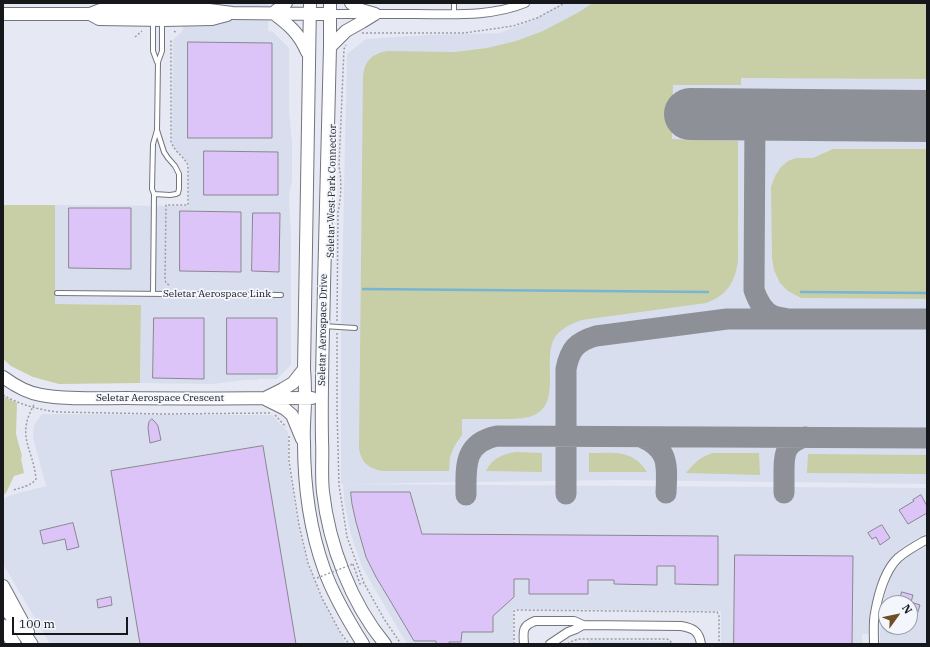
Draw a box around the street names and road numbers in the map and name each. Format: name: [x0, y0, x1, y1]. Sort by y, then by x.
street label: Seletar West Park Connector: [325, 124, 339, 258]
street label: Seletar Aerospace Drive: [316, 274, 330, 386]
street label: Seletar Aerospace Link: [163, 288, 271, 300]
street label: Seletar Aerospace Crescent: [96, 392, 224, 404]

